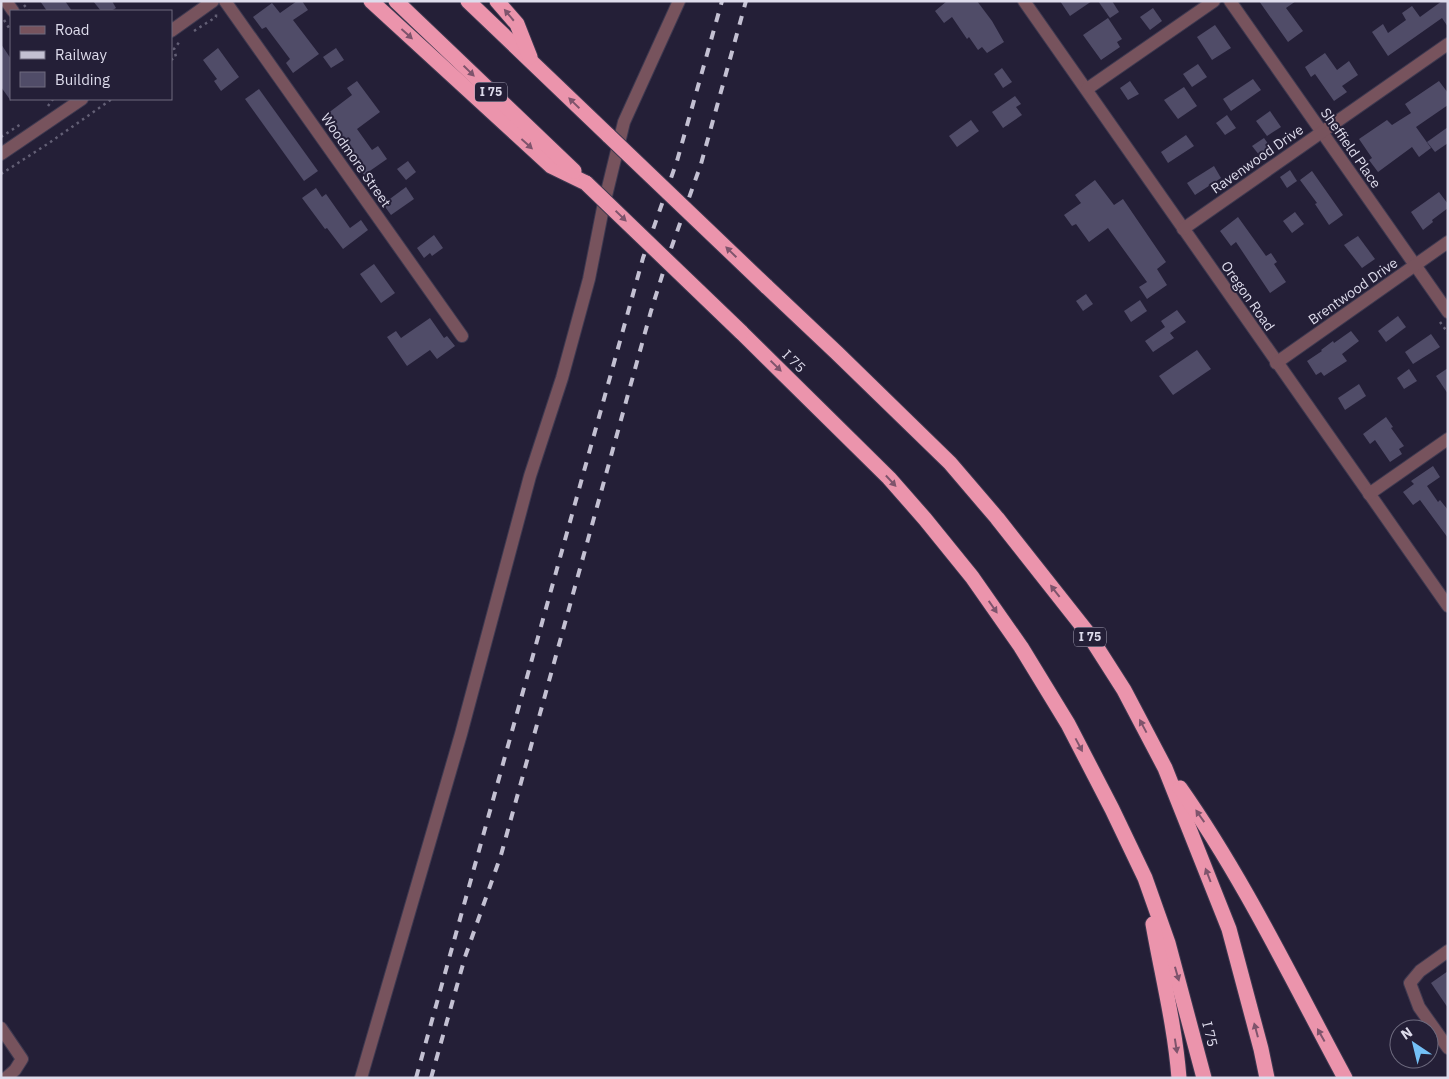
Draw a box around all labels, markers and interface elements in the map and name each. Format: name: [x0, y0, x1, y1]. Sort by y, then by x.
one-way arrow: [504, 9, 515, 22]
legend: [10, 10, 172, 100]
text: Road: [55, 20, 90, 39]
one-way arrow: [401, 28, 413, 40]
text: Railway: [55, 45, 108, 64]
one-way arrow: [463, 65, 475, 77]
text: Building: [55, 70, 110, 89]
road number: I 75: [475, 82, 507, 101]
one-way arrow: [568, 97, 580, 109]
street label: Sheffield Place: [1317, 105, 1385, 192]
street label: Woodmore Street: [317, 110, 395, 211]
street label: Ravenwood Drive: [1207, 120, 1307, 198]
one-way arrow: [521, 138, 533, 150]
one-way arrow: [615, 210, 627, 222]
one-way arrow: [725, 246, 737, 258]
street label: Brentwood Drive: [1305, 253, 1401, 328]
street label: Oregon Road: [1217, 258, 1279, 334]
street label: I 75: [778, 346, 810, 376]
one-way arrow: [770, 360, 782, 372]
one-way arrow: [885, 474, 897, 486]
one-way arrow: [1049, 585, 1060, 598]
one-way arrow: [988, 600, 998, 614]
road number: I 75: [1074, 628, 1106, 646]
one-way arrow: [1139, 720, 1148, 733]
one-way arrow: [1075, 738, 1083, 752]
one-way arrow: [1195, 810, 1205, 823]
one-way arrow: [1204, 867, 1212, 882]
one-way arrow: [1173, 967, 1181, 982]
street label: I 75: [1198, 1019, 1222, 1049]
north arrow: [1389, 1019, 1439, 1069]
one-way arrow: [1252, 1023, 1260, 1038]
text: N: [1397, 1023, 1416, 1044]
one-way arrow: [1317, 1028, 1325, 1042]
one-way arrow: [1172, 1039, 1180, 1055]

